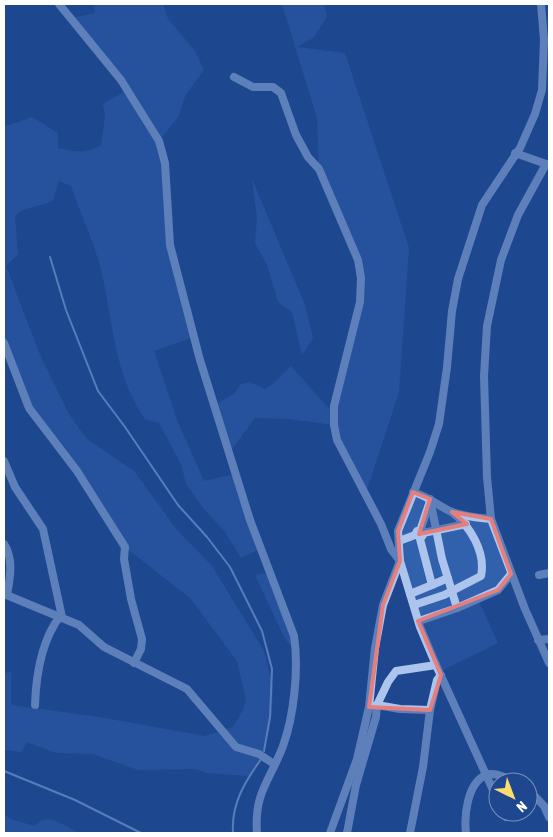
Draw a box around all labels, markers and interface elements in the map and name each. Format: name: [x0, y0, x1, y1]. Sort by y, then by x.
north arrow: [488, 772, 538, 822]
text: N: [513, 798, 530, 815]

